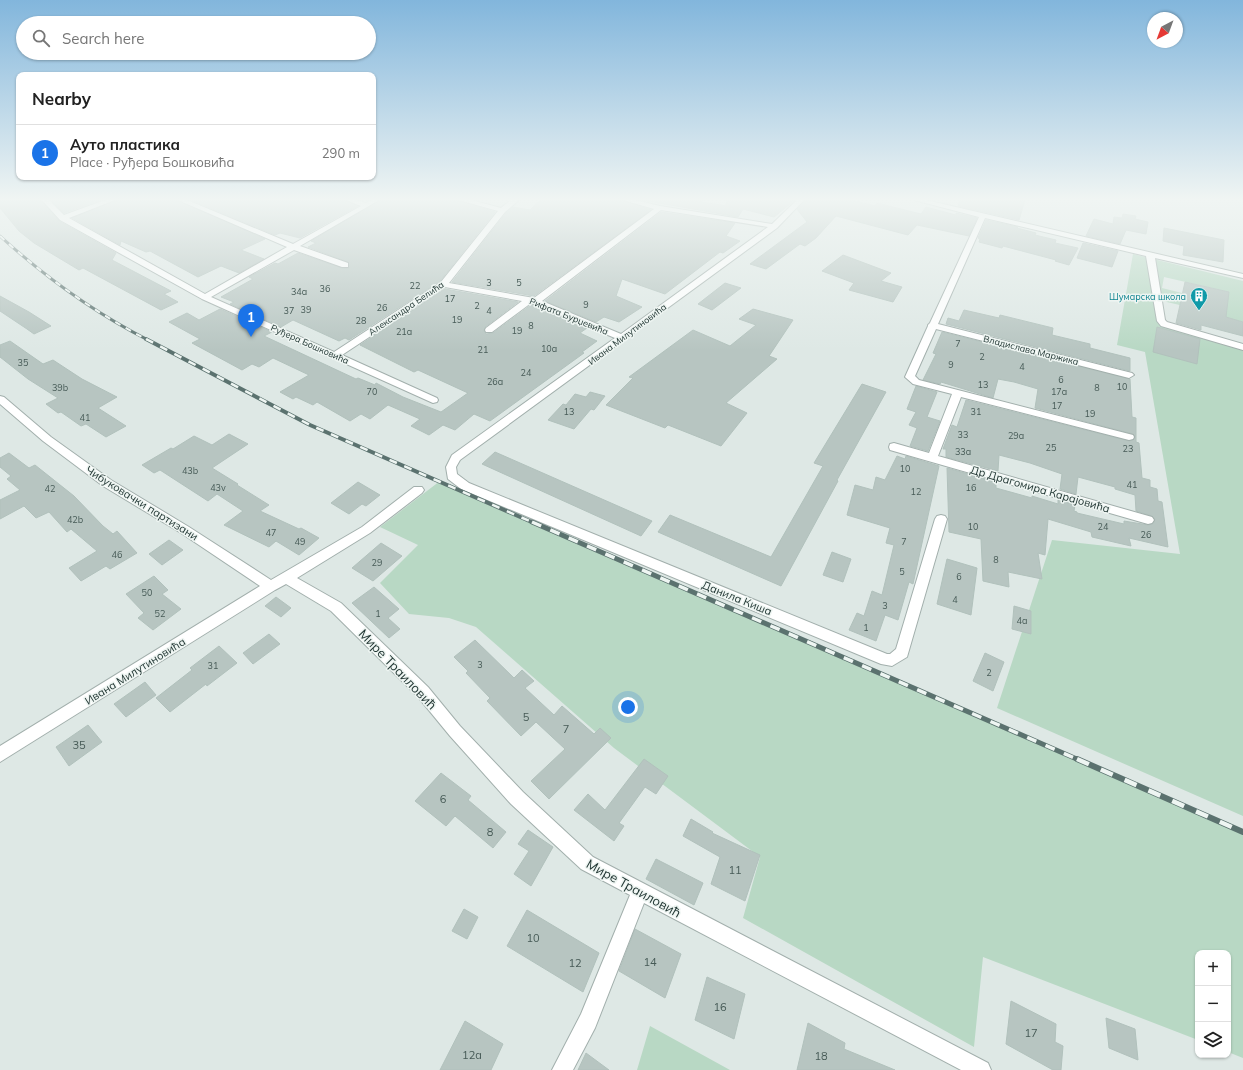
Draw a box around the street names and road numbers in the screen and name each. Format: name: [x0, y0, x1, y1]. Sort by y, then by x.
street label: Александра Белића: [366, 279, 446, 337]
street label: Рифата Бурџевића: [528, 295, 610, 338]
street label: Ивана Милутиновића: [586, 301, 669, 368]
street label: Руђера Бошковића: [269, 322, 351, 367]
street label: Владислава Маржика: [982, 333, 1080, 367]
street label: Др Драгомира Карајовића: [969, 462, 1111, 516]
street label: Чибуковачки партизани: [83, 463, 201, 543]
street label: Данила Киша: [700, 578, 774, 618]
street label: Мире Траиловић: [356, 625, 440, 713]
street label: Ивана Милутиновића: [82, 634, 188, 708]
street label: Мире Траиловић: [584, 855, 684, 921]

